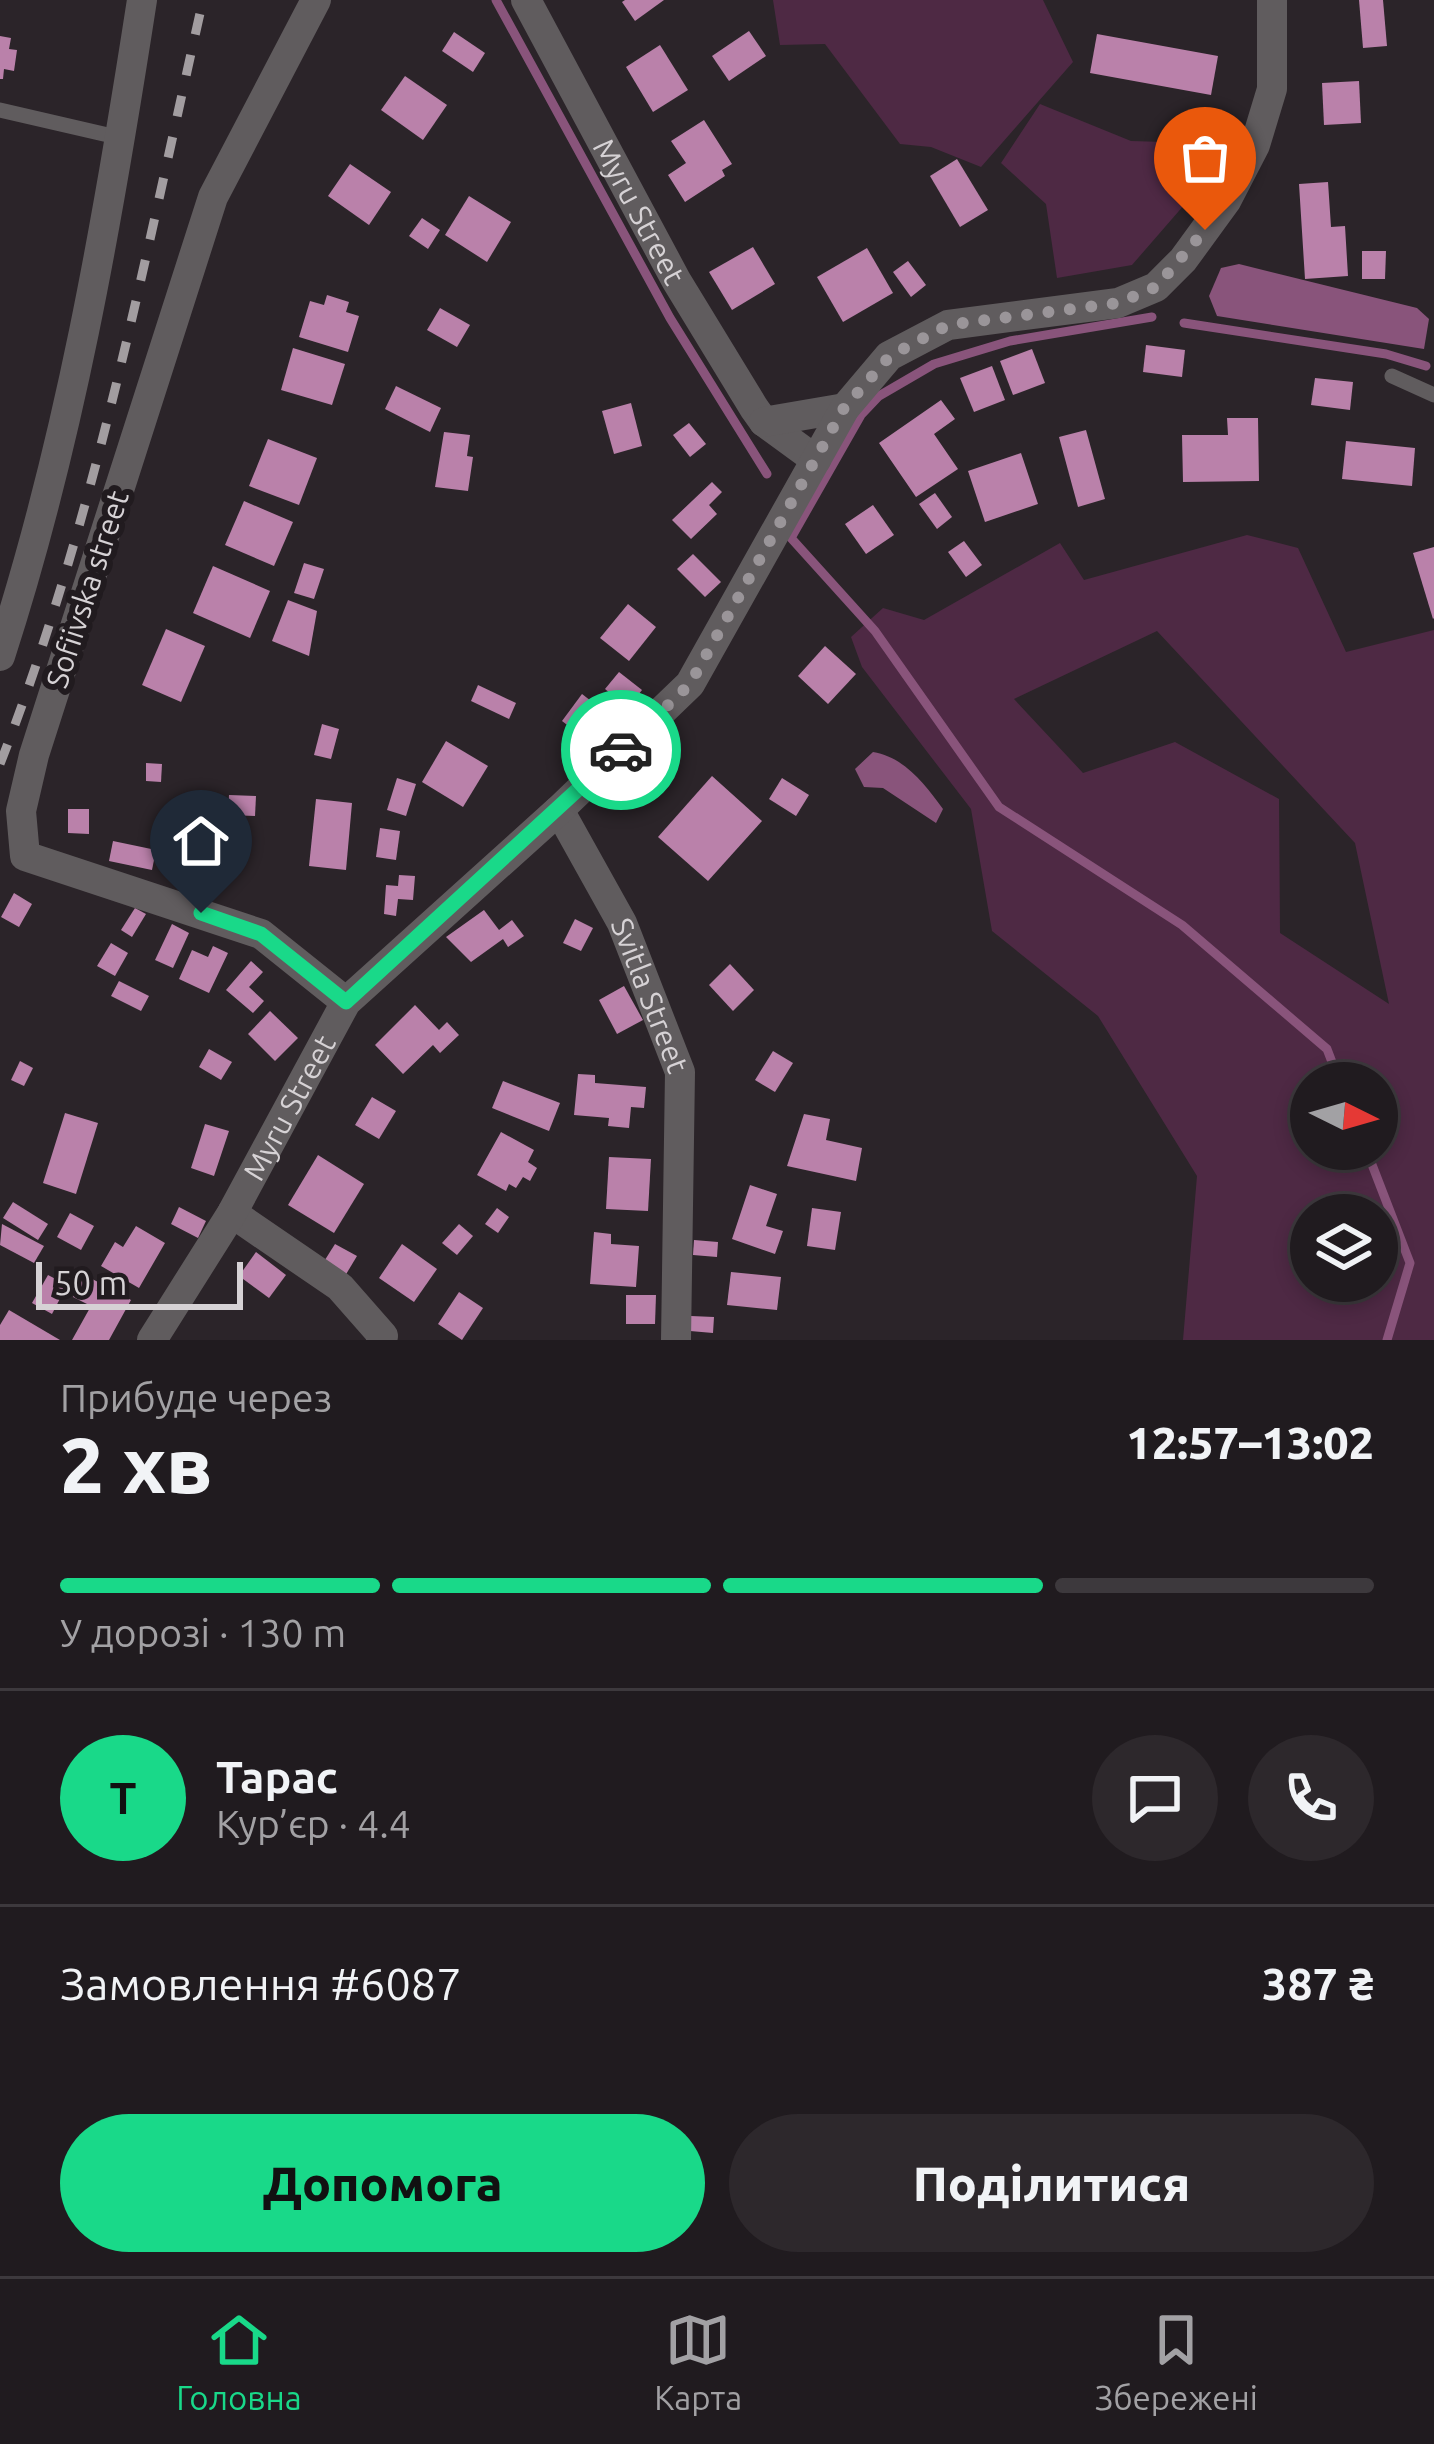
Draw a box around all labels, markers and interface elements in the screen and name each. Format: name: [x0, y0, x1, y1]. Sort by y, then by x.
pin: [1154, 107, 1256, 230]
icon: bag: [1172, 125, 1238, 191]
street label: Myru Street: [587, 133, 692, 290]
street label: Sofiivska street: [39, 486, 135, 692]
courier: [561, 690, 681, 810]
icon: car: [588, 717, 654, 783]
pin: [150, 790, 252, 913]
icon: home: [168, 808, 234, 874]
street label: Svitla Street: [605, 913, 696, 1078]
street label: Myru Street: [236, 1029, 342, 1186]
north arrow: [1290, 1062, 1398, 1170]
map controls: [1290, 1062, 1398, 1302]
button: layers: [1290, 1194, 1398, 1302]
scale bar: [36, 1256, 243, 1309]
text: 50 m: [54, 1264, 127, 1301]
text: Прибуде через: [60, 1376, 332, 1419]
text: 12:57–13:02: [1126, 1417, 1374, 1468]
text: 2 хв: [60, 1420, 213, 1508]
text: У дорозі · 130 m: [60, 1611, 346, 1654]
button: chat: [1092, 1735, 1218, 1861]
button: phone: [1248, 1735, 1374, 1861]
text: Тарас: [216, 1751, 338, 1802]
text: Т: [109, 1772, 137, 1823]
text: Кур’єр · 4.4: [216, 1802, 411, 1845]
text: Замовлення #6087: [60, 1958, 462, 2009]
text: 387 ₴: [1262, 1958, 1374, 2009]
button: Допомога: [60, 2114, 705, 2252]
button: Поділитися: [729, 2114, 1374, 2252]
tab: Головна: [176, 2307, 302, 2416]
tab: Карта: [654, 2307, 742, 2416]
tab: Збережені: [1095, 2307, 1258, 2416]

